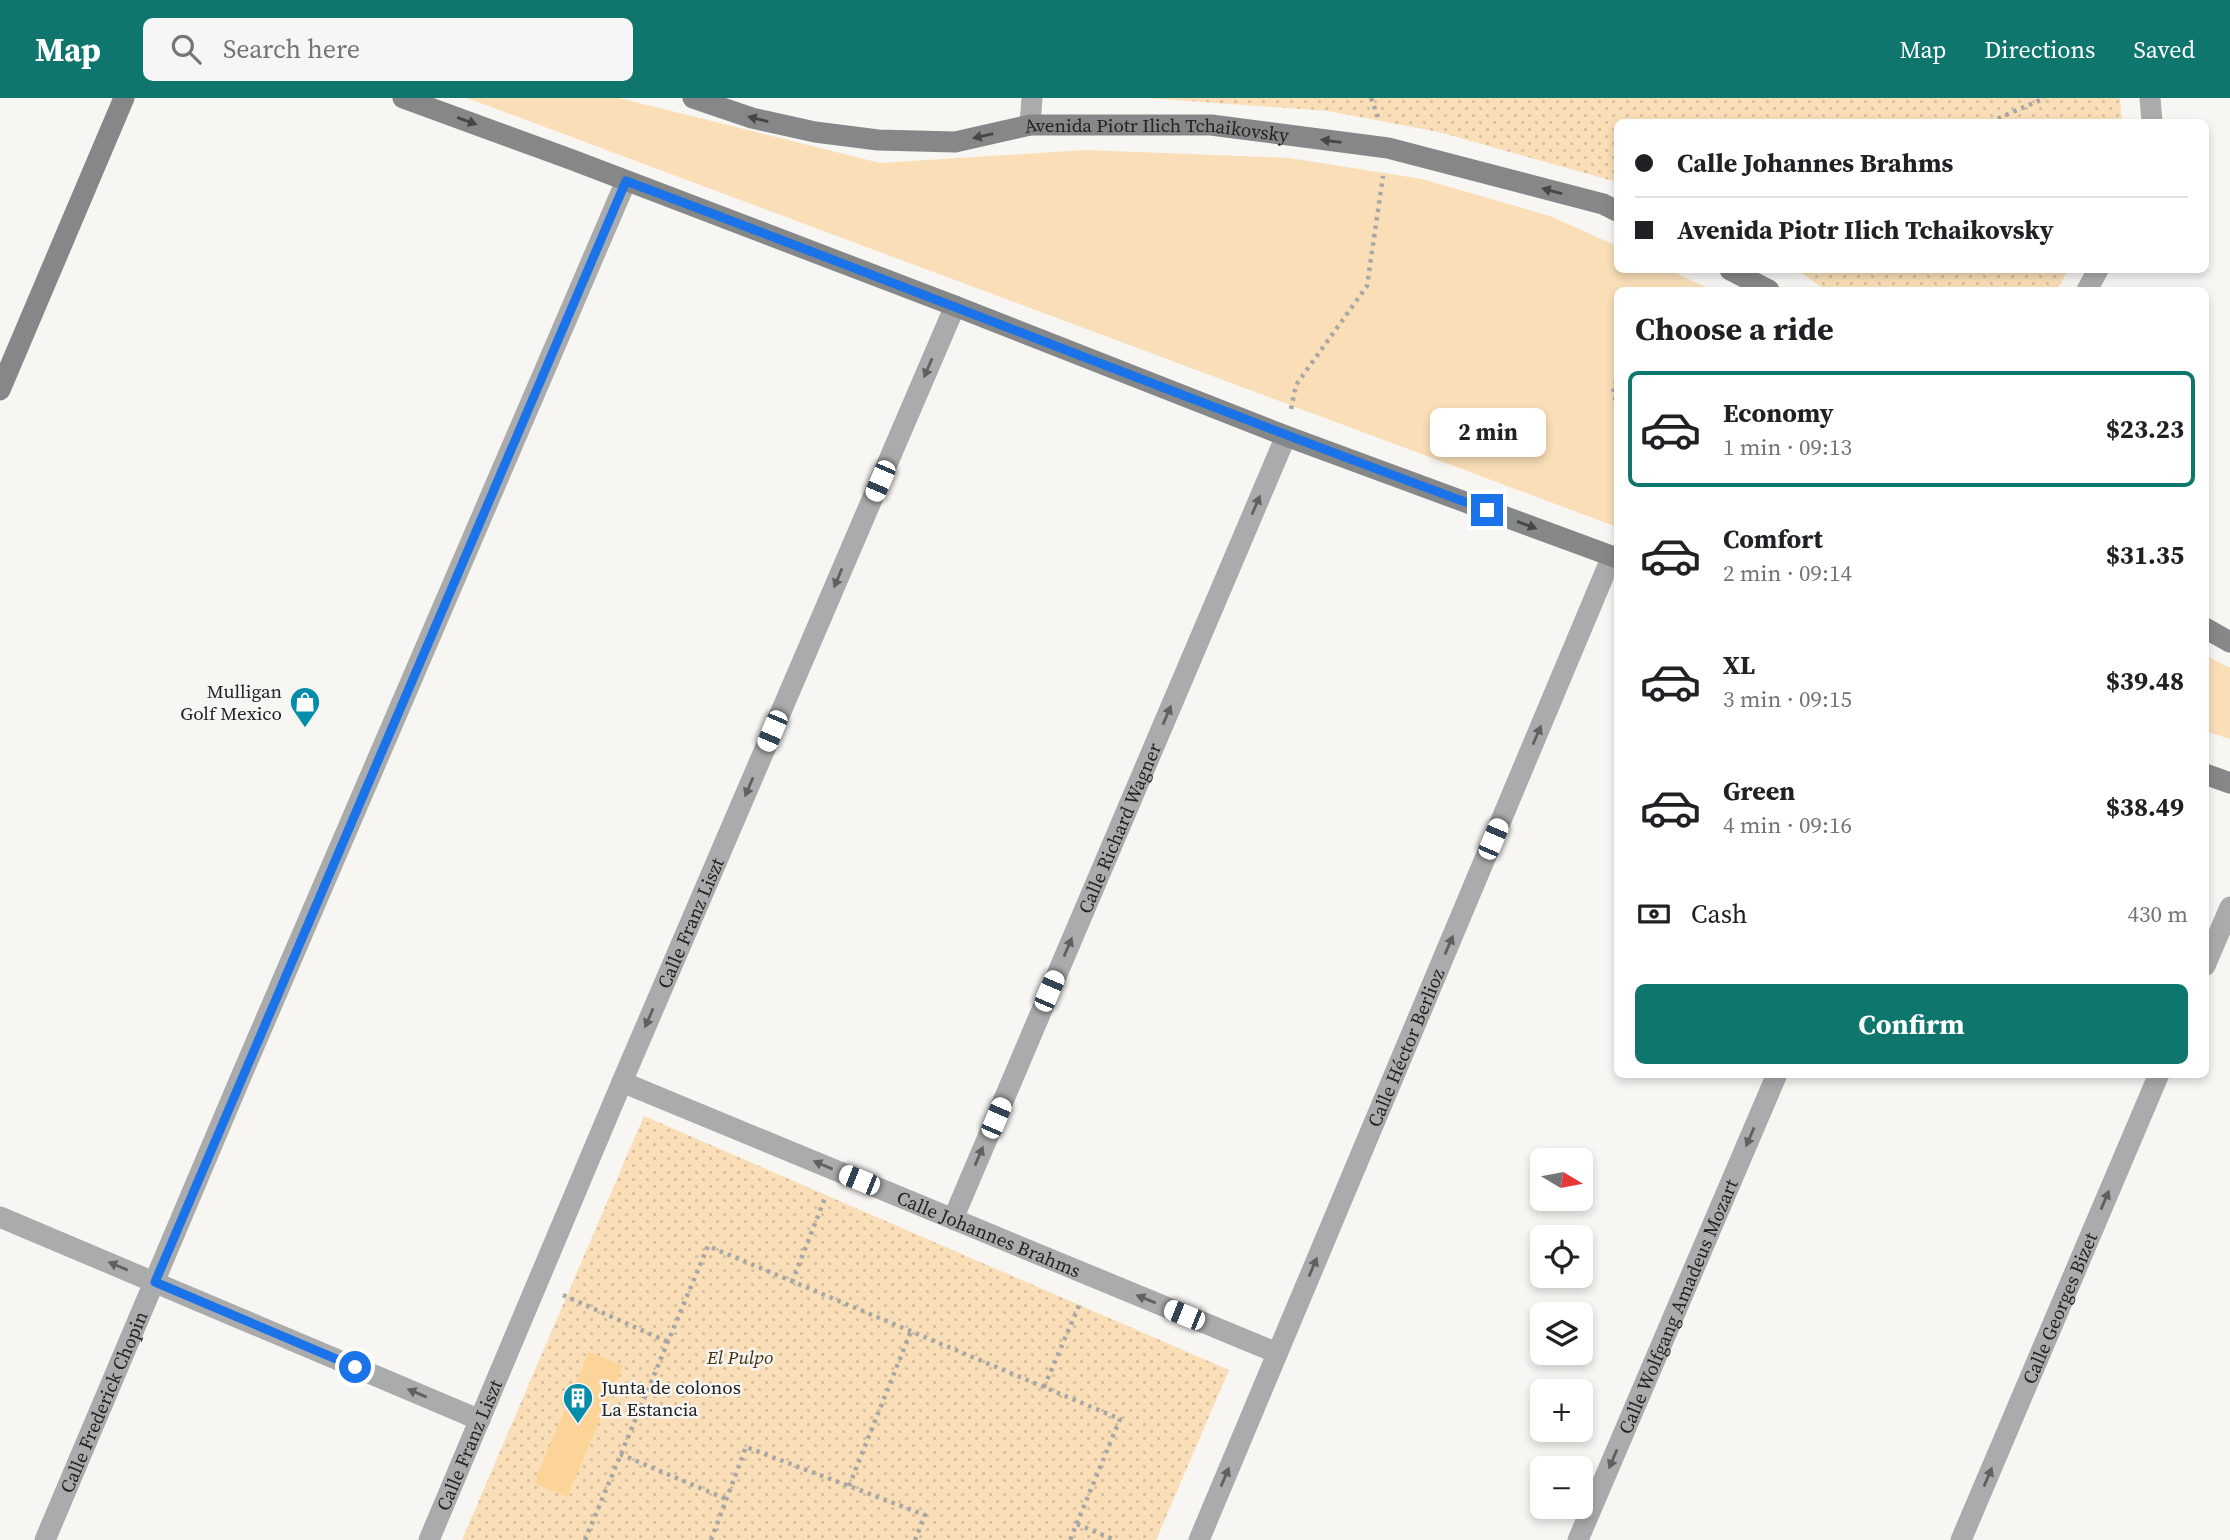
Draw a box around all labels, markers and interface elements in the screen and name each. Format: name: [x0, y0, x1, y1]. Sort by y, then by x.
search box: [143, 18, 633, 81]
text: Map: [35, 27, 101, 72]
icon: search: [167, 30, 205, 68]
text: Search here: [223, 31, 360, 67]
text: Map: [1899, 33, 1946, 66]
text: Directions: [1984, 33, 2095, 66]
text: Saved: [2133, 33, 2195, 66]
street label: Avenida Piotr Ilich Tchaikovsky: [1021, 111, 1291, 148]
one-way arrow: [747, 113, 769, 124]
one-way arrow: [456, 116, 477, 127]
one-way arrow: [972, 130, 994, 141]
one-way arrow: [1320, 135, 1342, 146]
text: Calle Johannes Brahms: [1677, 145, 1953, 181]
one-way arrow: [1541, 185, 1563, 196]
text: Avenida Piotr Ilich Tchaikovsky: [1677, 212, 2054, 248]
text: Choose a ride: [1635, 307, 1834, 351]
one-way arrow: [922, 358, 933, 379]
text: Economy: [1723, 395, 1834, 431]
icon: car: [1639, 398, 1702, 461]
callout: 2 min: [1429, 408, 1545, 458]
text: $23.23: [2106, 411, 2184, 447]
text: 2 min: [1458, 416, 1518, 448]
text: 1 min · 09:13: [1723, 431, 1852, 463]
car: [863, 458, 898, 504]
route end: [1471, 494, 1503, 526]
one-way arrow: [1251, 495, 1262, 516]
one-way arrow: [1516, 519, 1537, 530]
text: Comfort: [1723, 521, 1823, 557]
icon: car: [1639, 524, 1702, 587]
text: $31.35: [2106, 537, 2184, 573]
text: 2 min · 09:14: [1723, 557, 1852, 589]
one-way arrow: [832, 567, 843, 588]
text: XL: [1723, 647, 1755, 683]
icon: car: [1639, 650, 1702, 713]
text: $39.48: [2106, 663, 2184, 699]
place label: Mulligan Golf Mexico: [180, 678, 282, 726]
text: 3 min · 09:15: [1723, 683, 1852, 715]
shop icon: Mulligan Golf Mexico: [288, 685, 322, 729]
one-way arrow: [1162, 704, 1173, 725]
car: [755, 708, 790, 754]
one-way arrow: [1531, 725, 1543, 745]
street label: Calle Richard Wagner: [1071, 738, 1167, 917]
text: Green: [1723, 773, 1795, 809]
one-way arrow: [743, 776, 754, 797]
icon: car: [1639, 776, 1702, 839]
text: $38.49: [2106, 789, 2184, 825]
text: 4 min · 09:16: [1723, 809, 1852, 841]
car: [1476, 816, 1511, 862]
street label: Calle Franz Liszt: [651, 853, 730, 992]
icon: cash: [1635, 895, 1673, 933]
text: Cash: [1691, 896, 1747, 932]
text: 430 m: [2127, 898, 2188, 930]
one-way arrow: [1444, 934, 1455, 955]
one-way arrow: [1063, 936, 1074, 957]
street label: Calle Héctor Berlioz: [1361, 964, 1451, 1131]
car: [1032, 968, 1067, 1014]
button: Confirm: [1635, 984, 2188, 1064]
one-way arrow: [644, 1008, 655, 1029]
car: [979, 1095, 1014, 1141]
one-way arrow: [1744, 1127, 1755, 1148]
one-way arrow: [973, 1146, 985, 1166]
north arrow: [1530, 1148, 1592, 1211]
map controls: [1530, 1148, 1593, 1519]
one-way arrow: [812, 1160, 833, 1171]
car: [836, 1162, 883, 1198]
street label: Calle Wolfgang Amadeus Mozart: [1612, 1174, 1744, 1438]
street label: Calle Johannes Brahms: [893, 1184, 1085, 1283]
one-way arrow: [2100, 1189, 2111, 1210]
button: locate: [1530, 1225, 1593, 1288]
street label: Calle Georges Bizet: [2016, 1228, 2104, 1388]
one-way arrow: [1308, 1257, 1319, 1278]
one-way arrow: [107, 1260, 128, 1271]
one-way arrow: [1136, 1294, 1157, 1305]
car: [1161, 1297, 1208, 1333]
button: layers: [1530, 1302, 1593, 1365]
street label: Calle Frederick Chopin: [53, 1307, 153, 1497]
park label: El Pulpo: [706, 1344, 773, 1370]
route start: [339, 1351, 371, 1383]
place label: Junta de colonos La Estancia: [600, 1374, 741, 1422]
street label: Calle Franz Liszt: [430, 1375, 508, 1515]
button: +: [1530, 1379, 1593, 1442]
building icon: Junta de colonos La Estancia: [561, 1381, 595, 1425]
one-way arrow: [407, 1387, 428, 1398]
one-way arrow: [1607, 1449, 1618, 1470]
button: −: [1530, 1456, 1593, 1519]
one-way arrow: [1982, 1466, 1993, 1487]
one-way arrow: [1219, 1467, 1231, 1487]

